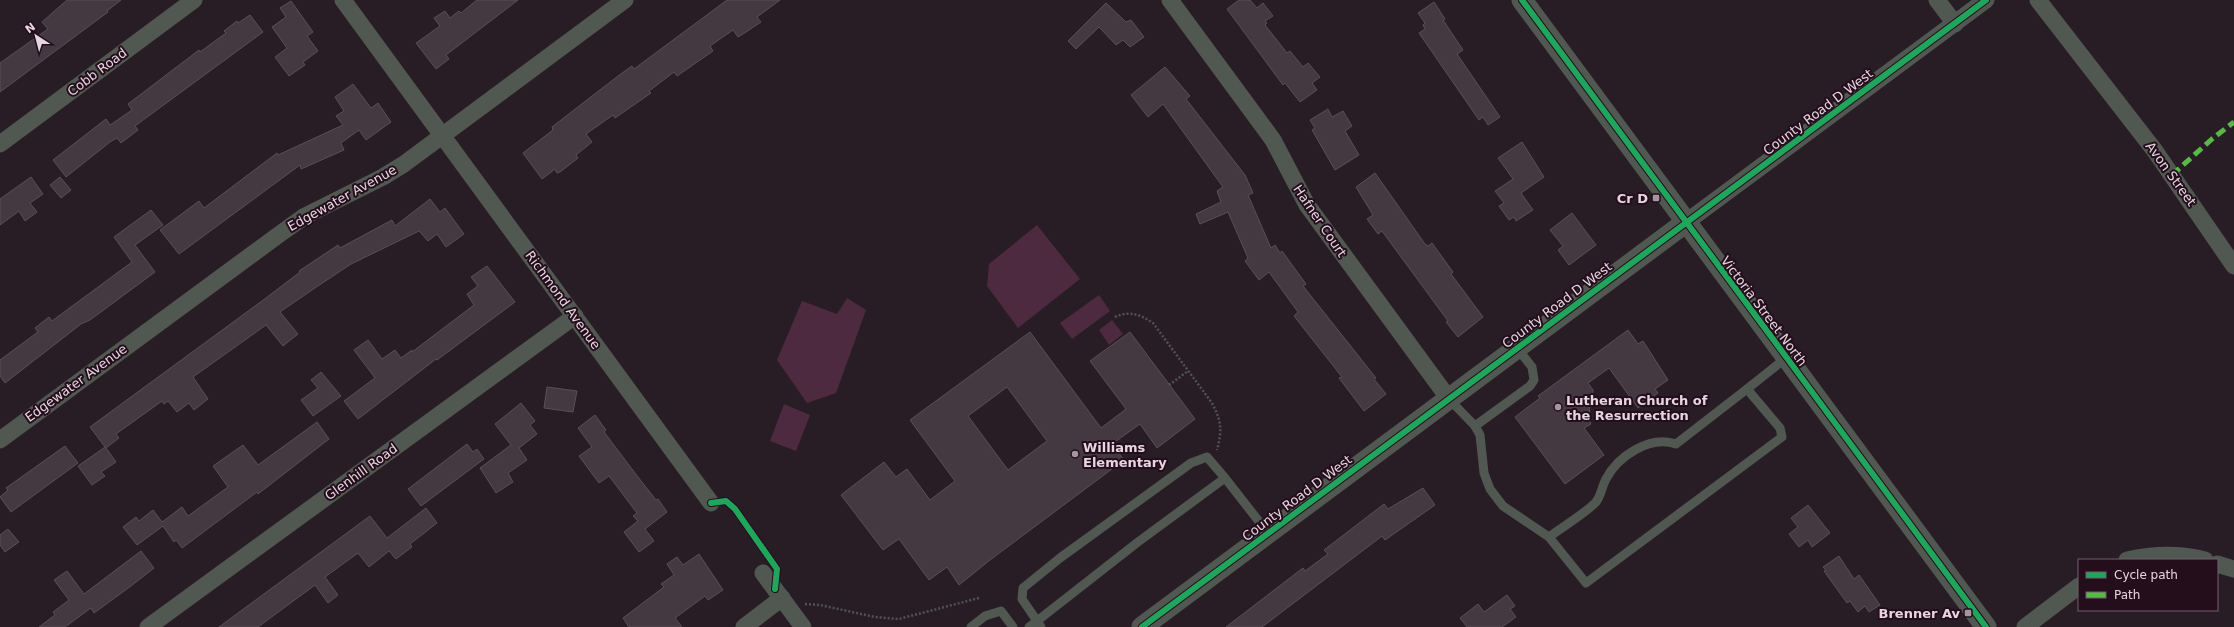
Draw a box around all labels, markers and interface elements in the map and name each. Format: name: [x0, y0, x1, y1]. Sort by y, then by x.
north arrow: [16, 16, 56, 56]
text: N: [23, 20, 38, 36]
street label: Cobb Road: [64, 45, 130, 99]
street label: County Road D West: [1760, 66, 1876, 158]
street label: Avon Street: [2143, 139, 2199, 209]
street label: Edgewater Avenue: [285, 162, 399, 234]
street label: Hafner Court: [1290, 182, 1350, 260]
place label: Cr D: [1617, 191, 1648, 206]
marker: Cr D: [1651, 193, 1661, 203]
street label: Richmond Avenue: [522, 248, 604, 352]
street label: Victoria Street North: [1718, 253, 1810, 369]
street label: County Road D West: [1499, 259, 1615, 351]
street label: Edgewater Avenue: [22, 341, 130, 425]
place label: Lutheran Church of the Resurrection: [1566, 393, 1708, 423]
marker: Lutheran Church of the Resurrection: [1553, 402, 1563, 412]
place label: Williams Elementary: [1083, 440, 1167, 470]
street label: Glenhill Road: [322, 441, 400, 503]
marker: Williams Elementary: [1070, 449, 1080, 459]
street label: County Road D West: [1239, 452, 1355, 544]
legend: [2078, 559, 2218, 611]
text: Cycle path: [2114, 568, 2178, 582]
text: Path: [2114, 588, 2140, 602]
place label: Brenner Av: [1879, 606, 1961, 621]
marker: Brenner Av: [1963, 608, 1973, 618]

